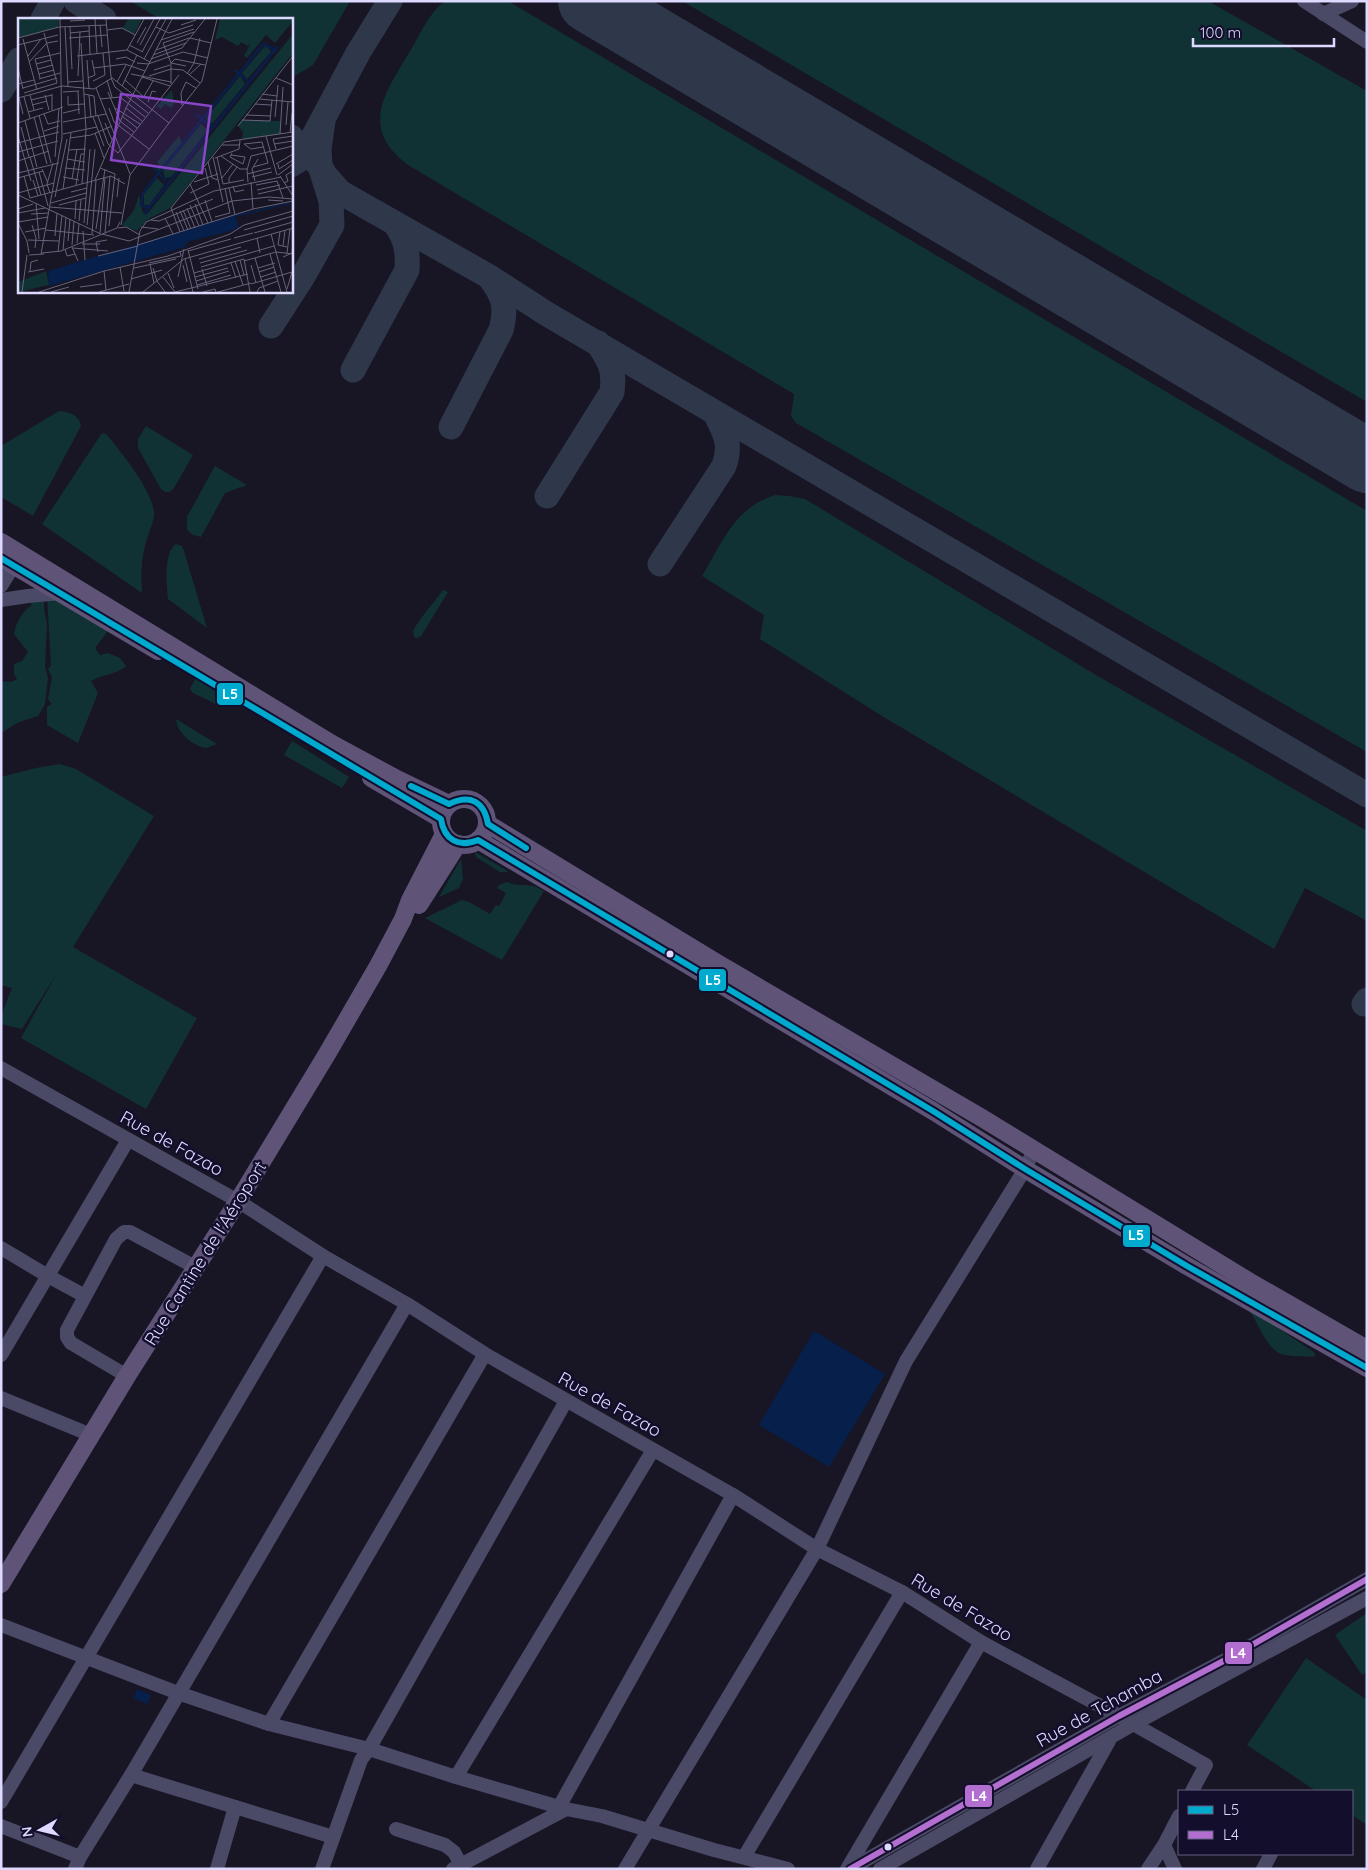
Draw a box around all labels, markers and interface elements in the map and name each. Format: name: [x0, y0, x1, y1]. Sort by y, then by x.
scale bar: [1193, 15, 1334, 47]
inset map: [18, 18, 292, 292]
text: 100 m: [1200, 23, 1241, 42]
line badge: L5: [216, 682, 244, 706]
text: L5: [222, 685, 238, 703]
unlabelled marker: [665, 949, 675, 959]
line badge: L5: [698, 968, 727, 992]
text: L5: [705, 971, 721, 989]
street label: Rue de Fazao: [116, 1105, 228, 1181]
street label: Rue Cantine de l'Aéroport: [139, 1156, 271, 1350]
line badge: L5: [1122, 1224, 1151, 1248]
text: L5: [1128, 1226, 1144, 1244]
street label: Rue de Fazao: [554, 1366, 666, 1442]
street label: Rue de Fazao: [907, 1568, 1017, 1646]
line badge: L4: [1224, 1641, 1253, 1665]
text: L4: [1230, 1644, 1246, 1662]
street label: Rue de Tchamba: [1032, 1664, 1166, 1752]
line badge: L4: [964, 1784, 993, 1808]
text: L4: [971, 1787, 987, 1805]
legend: [1178, 1790, 1353, 1855]
text: L5: [1223, 1800, 1239, 1819]
north arrow: [15, 1805, 65, 1855]
text: N: [17, 1825, 37, 1838]
text: L4: [1223, 1825, 1239, 1844]
unlabelled marker: [883, 1842, 893, 1852]

